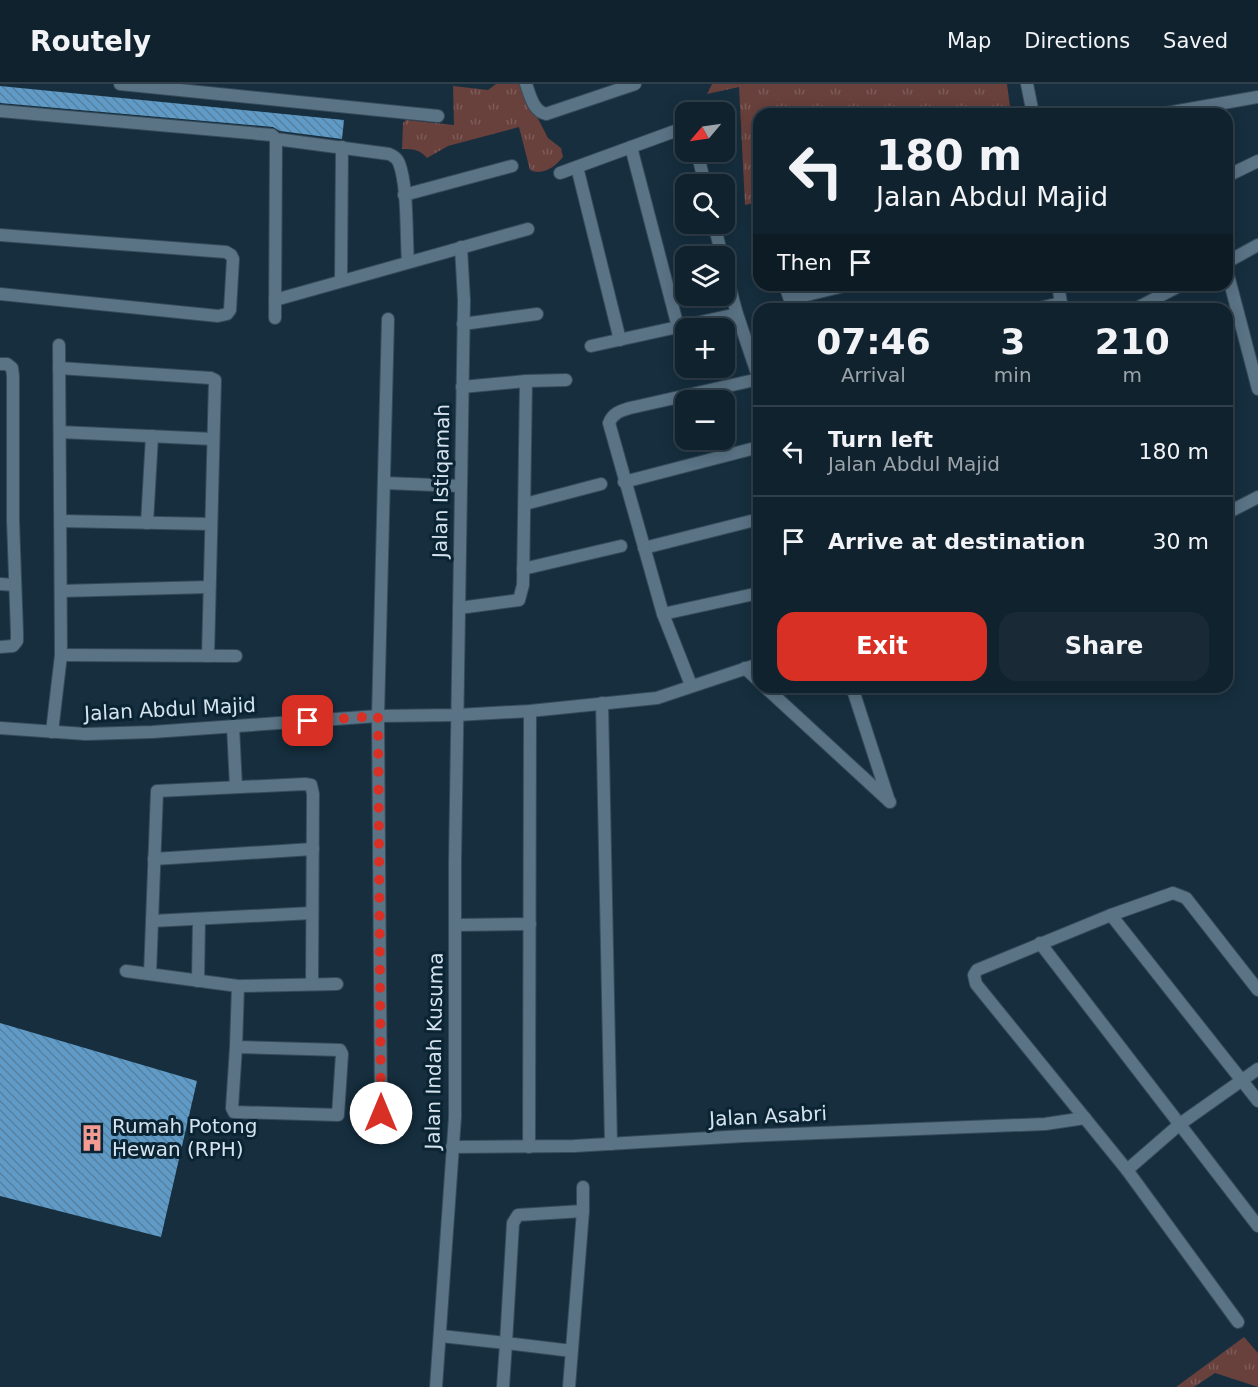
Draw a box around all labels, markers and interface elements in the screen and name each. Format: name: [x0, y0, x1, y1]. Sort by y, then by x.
text: Routely: [30, 25, 151, 58]
text: Map: [947, 29, 991, 53]
text: Directions: [1024, 29, 1130, 53]
text: Saved: [1163, 29, 1228, 53]
north arrow: [675, 102, 735, 162]
map controls: [675, 102, 735, 450]
text: 180 m: [876, 131, 1022, 180]
icon: left: [777, 132, 855, 210]
button: search: [675, 174, 735, 234]
text: Jalan Abdul Majid: [876, 181, 1108, 212]
button: layers: [675, 246, 735, 306]
icon: arrive: [844, 246, 877, 279]
text: Then: [777, 250, 832, 275]
button: +: [675, 318, 735, 378]
text: 07:46: [816, 321, 931, 362]
text: 3: [1000, 321, 1025, 362]
text: 210: [1095, 321, 1170, 362]
text: Arrival: [841, 363, 906, 387]
text: min: [994, 363, 1032, 387]
text: m: [1123, 363, 1142, 387]
button: −: [675, 390, 735, 450]
street label: Jalan Istiqamah: [428, 404, 454, 560]
text: Turn left: [828, 427, 933, 452]
icon: left: [777, 435, 810, 468]
text: 180 m: [1139, 439, 1209, 464]
text: Jalan Abdul Majid: [828, 452, 1000, 476]
icon: arrive: [777, 525, 810, 558]
text: Arrive at destination: [828, 529, 1085, 554]
text: 30 m: [1153, 529, 1209, 554]
button: Exit: [777, 612, 987, 681]
button: Share: [999, 612, 1209, 681]
street label: Jalan Abdul Majid: [82, 693, 257, 726]
pin: [282, 695, 333, 746]
icon: arrive: [291, 704, 324, 737]
street label: Jalan Indah Kusuma: [420, 952, 448, 1152]
position arrow: [349, 1081, 413, 1145]
street label: Jalan Asabri: [707, 1101, 827, 1131]
place label: Rumah Potong Hewan (RPH): [112, 1114, 257, 1161]
building icon: Rumah Potong Hewan (RPH): [77, 1123, 107, 1153]

